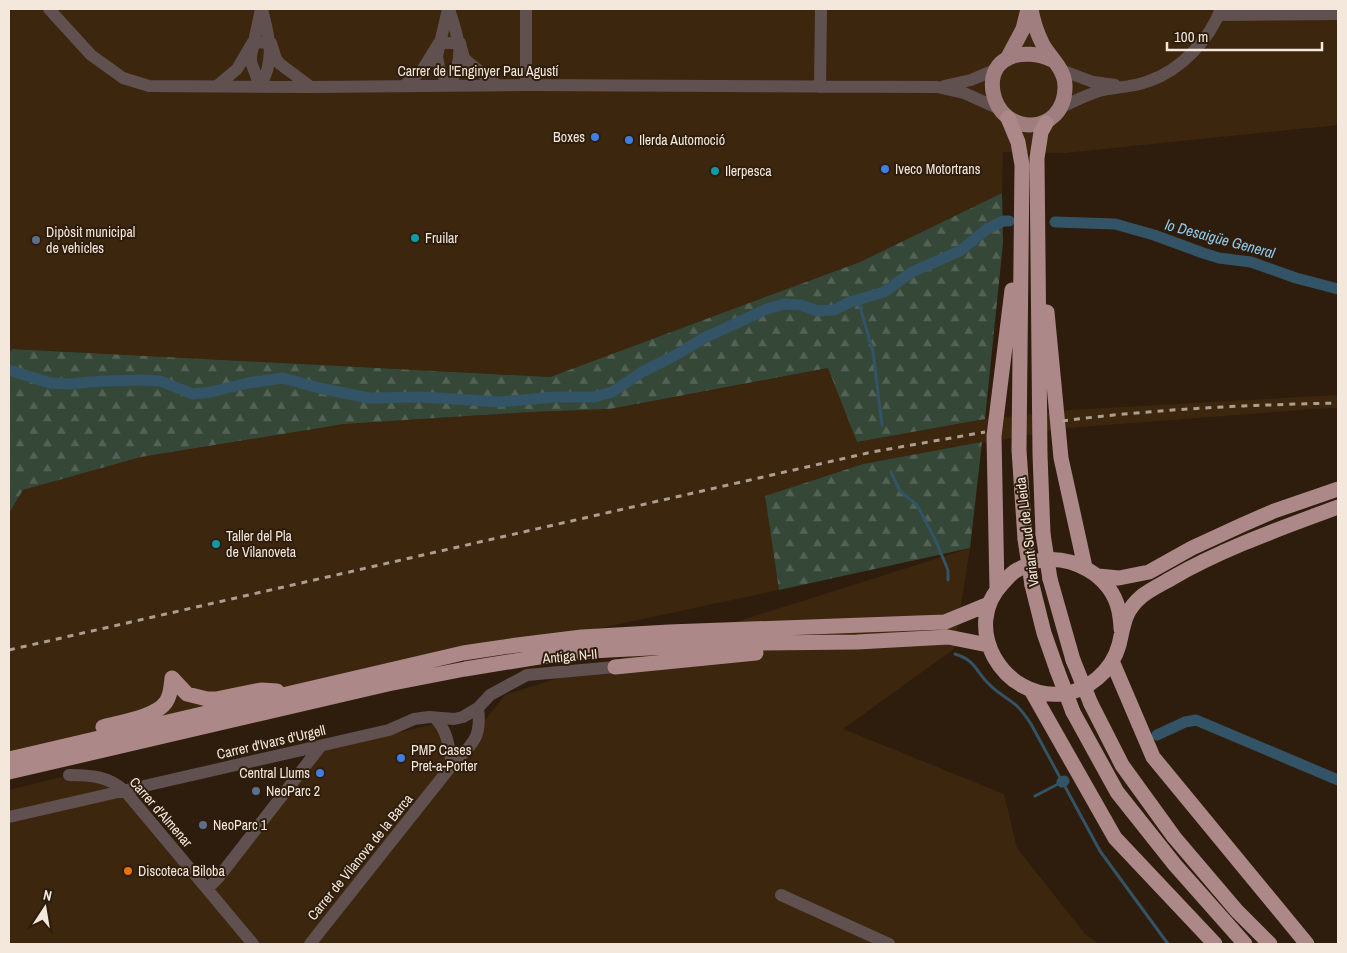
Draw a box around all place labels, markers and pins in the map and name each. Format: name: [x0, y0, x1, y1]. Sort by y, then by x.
place label: Boxes: [553, 128, 585, 146]
marker: Boxes: [589, 131, 601, 143]
place label: Ilerda Automoció: [639, 131, 725, 149]
marker: Ilerda Automoció: [623, 134, 635, 146]
place label: Iveco Motortrans: [895, 160, 981, 178]
place label: Ilerpesca: [725, 162, 772, 180]
marker: Iveco Motortrans: [879, 163, 891, 175]
marker: Ilerpesca: [709, 165, 721, 177]
place label: Dipòsit municipal de vehicles: [46, 223, 135, 257]
place label: Fruilar: [425, 229, 458, 247]
marker: Fruilar: [409, 232, 421, 244]
marker: Dipòsit municipal de vehicles: [30, 234, 42, 246]
place label: Taller del Pla de Vilanoveta: [226, 527, 297, 561]
marker: Taller del Pla de Vilanoveta: [210, 538, 222, 550]
place label: PMP Cases Pret-a-Porter: [411, 741, 478, 775]
marker: PMP Cases Pret-a-Porter: [395, 752, 407, 764]
place label: Central Llums: [239, 764, 310, 782]
marker: Central Llums: [314, 767, 326, 779]
place label: NeoParc 2: [266, 782, 320, 800]
marker: NeoParc 2: [250, 785, 262, 797]
place label: NeoParc 1: [213, 816, 268, 834]
marker: NeoParc 1: [197, 819, 209, 831]
place label: Discoteca Biloba: [138, 862, 225, 880]
marker: Discoteca Biloba: [122, 865, 134, 877]

